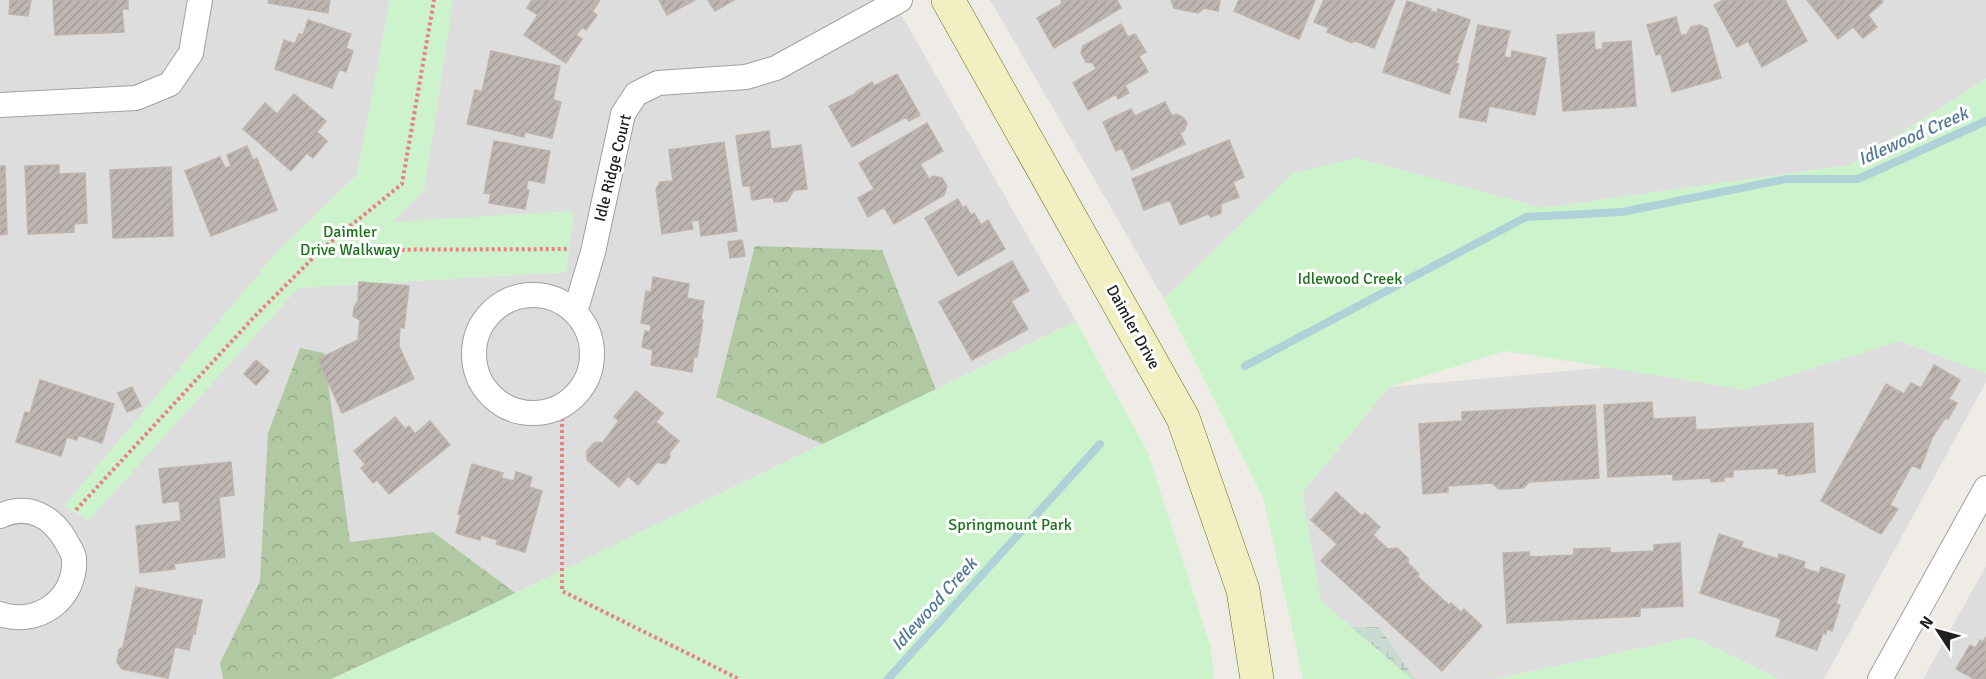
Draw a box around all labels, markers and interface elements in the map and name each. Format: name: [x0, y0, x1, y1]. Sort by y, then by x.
water label: Idlewood Creek: [1855, 101, 1973, 170]
street label: Idle Ridge Court: [590, 112, 636, 224]
park label: Daimler Drive Walkway: [300, 222, 400, 260]
park label: Idlewood Creek: [1298, 269, 1402, 289]
street label: Daimler Drive: [1102, 281, 1164, 373]
park label: Springmount Park: [948, 515, 1072, 535]
water label: Idlewood Creek: [886, 551, 983, 655]
north arrow: [1908, 601, 1968, 661]
text: N: [1915, 612, 1938, 633]

